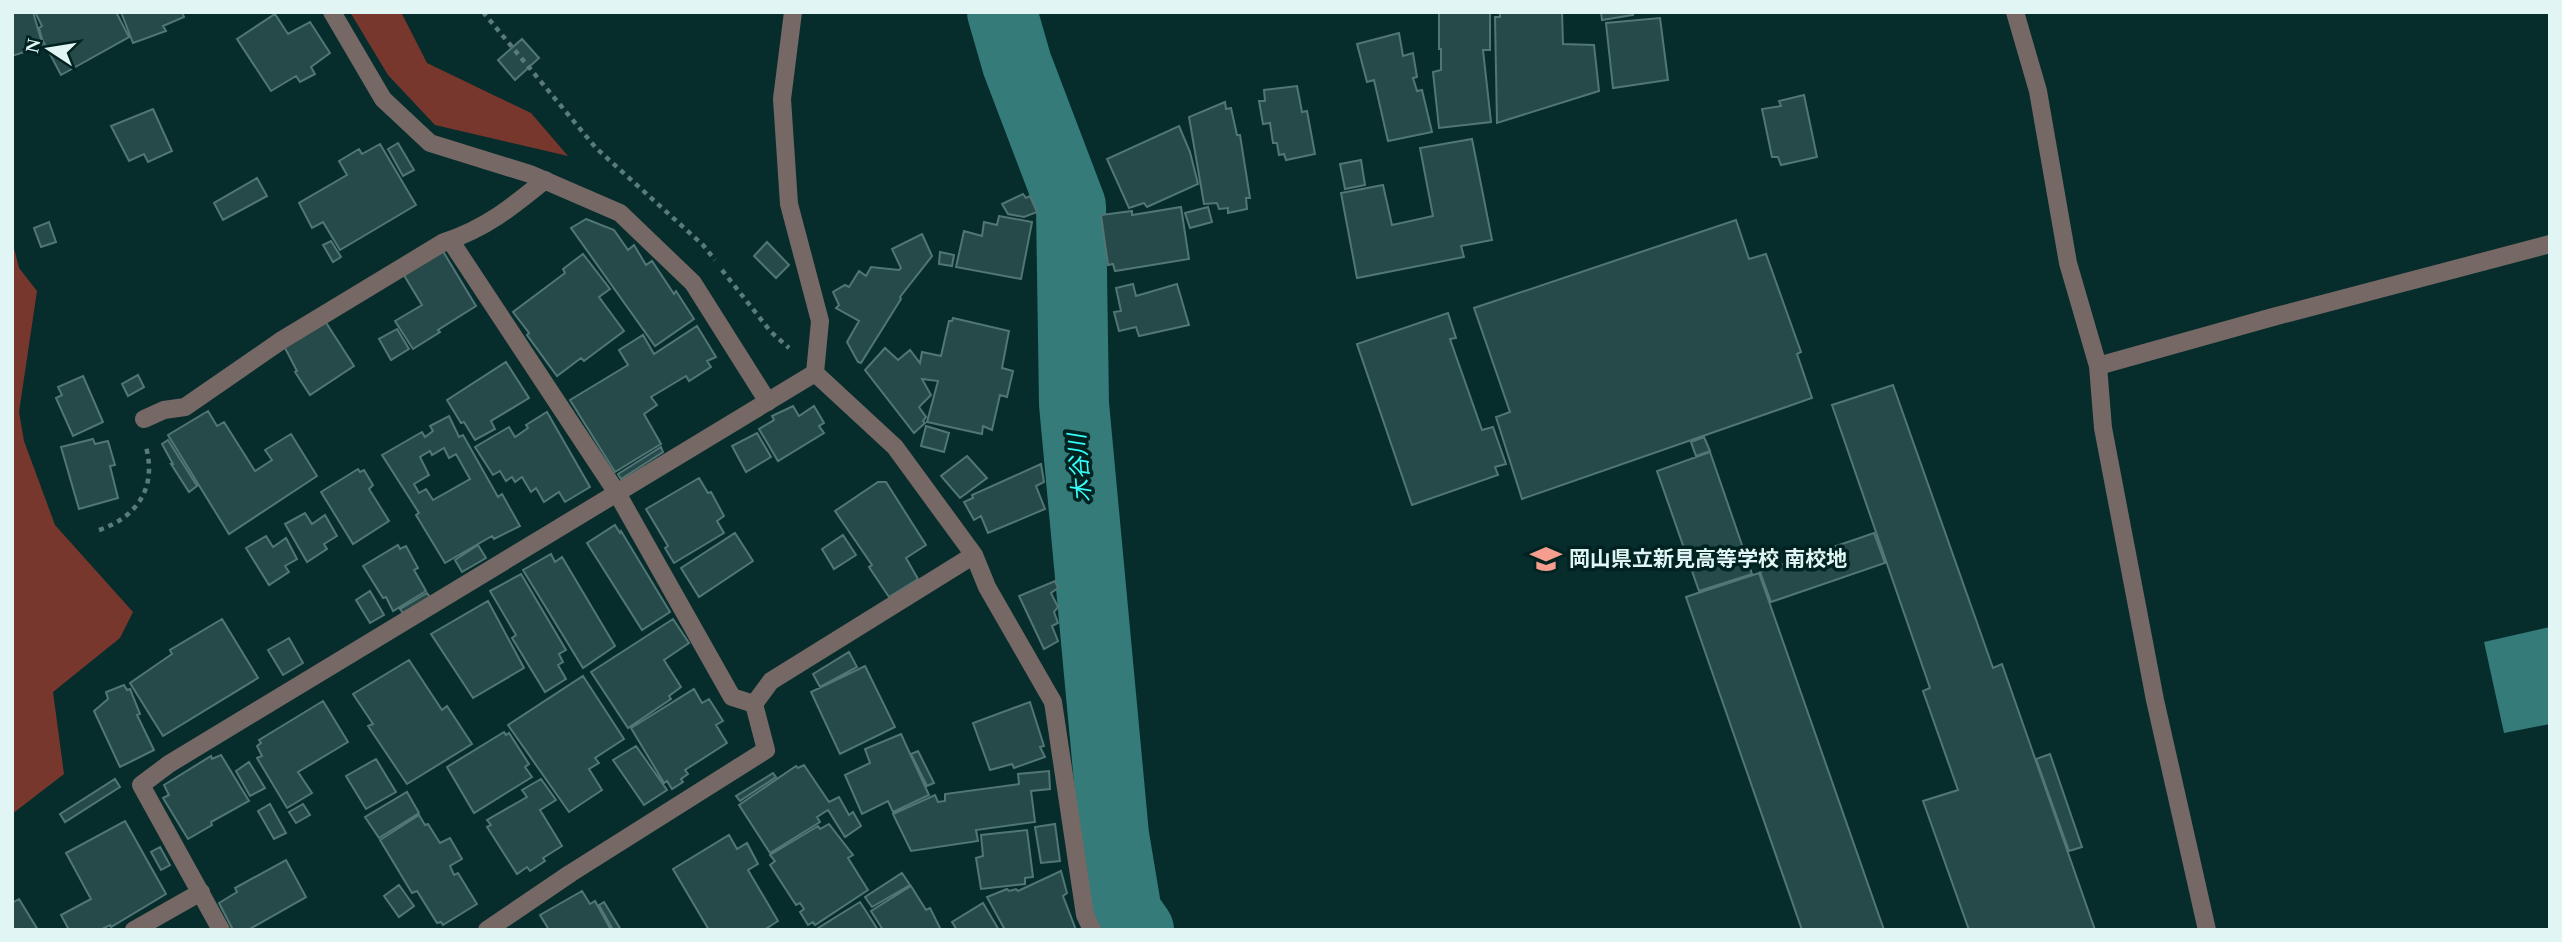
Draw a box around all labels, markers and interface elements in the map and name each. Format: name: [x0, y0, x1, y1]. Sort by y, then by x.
north arrow: [14, 14, 84, 84]
text: N: [21, 36, 45, 54]
water label: 木谷川: [1064, 430, 1095, 503]
school or university icon: 岡山県立新見高等学校 南校地: [1529, 542, 1563, 576]
place label: 岡山県立新見高等学校 南校地: [1569, 547, 1847, 571]

